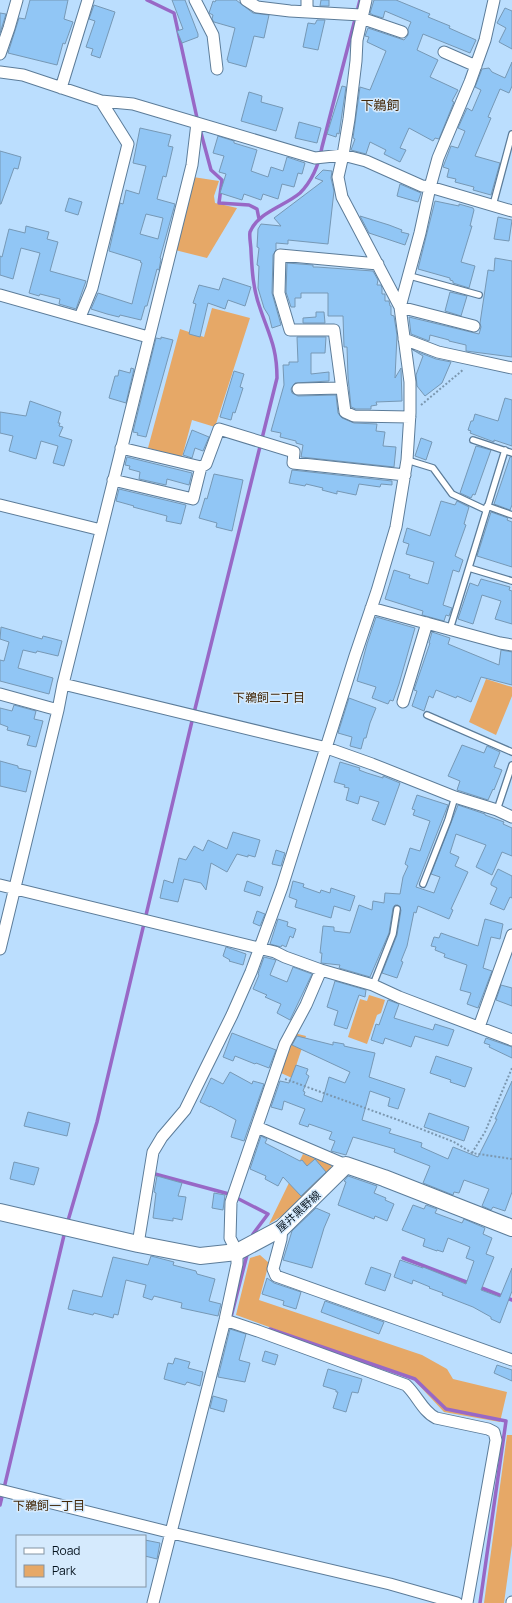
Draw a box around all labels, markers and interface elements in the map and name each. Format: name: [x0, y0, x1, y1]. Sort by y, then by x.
district label: 下鵜飼: [360, 96, 400, 114]
district label: 下鵜飼二丁目: [233, 689, 305, 706]
street label: 屋井黒野線: [273, 1187, 323, 1235]
district label: 下鵜飼一丁目: [13, 1497, 85, 1514]
legend: [16, 1535, 146, 1587]
text: Road: [52, 1542, 80, 1559]
text: Park: [52, 1562, 77, 1579]

